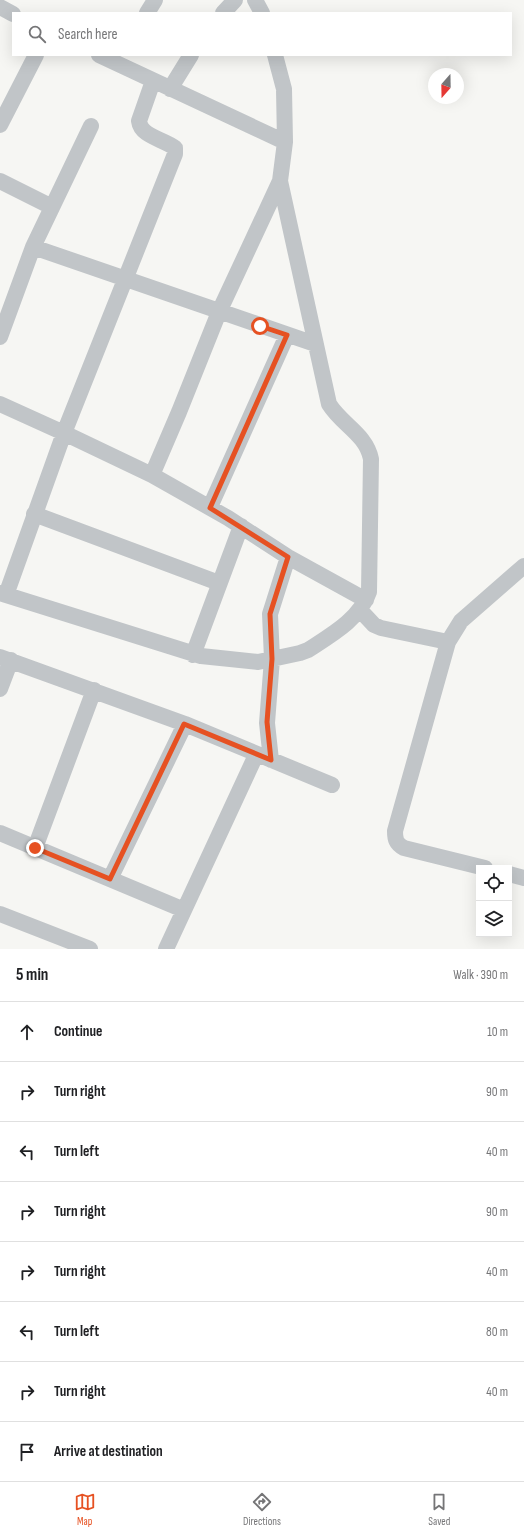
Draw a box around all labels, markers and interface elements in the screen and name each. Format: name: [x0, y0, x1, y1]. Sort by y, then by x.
search box: [12, 12, 512, 56]
icon: search: [26, 23, 48, 45]
text: Search here: [58, 25, 118, 44]
north arrow: [428, 68, 464, 104]
route start: [251, 317, 269, 335]
route end: [26, 839, 44, 857]
map controls: [476, 865, 512, 937]
button: locate: [476, 865, 512, 901]
button: layers: [476, 901, 512, 937]
text: 5 min: [16, 965, 48, 985]
text: Walk · 390 m: [453, 967, 508, 983]
icon: ahead: [16, 1021, 38, 1043]
text: Continue: [54, 1022, 103, 1041]
text: 10 m: [487, 1024, 508, 1040]
icon: right: [16, 1081, 38, 1103]
text: Turn right: [54, 1082, 106, 1101]
text: 90 m: [486, 1084, 508, 1100]
icon: left: [16, 1141, 38, 1163]
text: Turn left: [54, 1142, 99, 1161]
text: 40 m: [486, 1144, 508, 1160]
icon: right: [16, 1201, 38, 1223]
text: Turn right: [54, 1202, 106, 1221]
text: 90 m: [486, 1204, 508, 1220]
icon: right: [16, 1261, 38, 1283]
text: Turn right: [54, 1262, 106, 1281]
text: 40 m: [486, 1264, 508, 1280]
icon: left: [16, 1321, 38, 1343]
text: Turn left: [54, 1322, 99, 1341]
text: 80 m: [486, 1324, 508, 1340]
icon: right: [16, 1381, 38, 1403]
text: Turn right: [54, 1382, 106, 1401]
text: 40 m: [486, 1384, 508, 1400]
icon: arrive: [16, 1441, 38, 1463]
text: Arrive at destination: [54, 1442, 163, 1461]
tab: Map: [74, 1491, 96, 1528]
tab: Directions: [243, 1491, 281, 1528]
tab: Saved: [428, 1491, 450, 1528]

